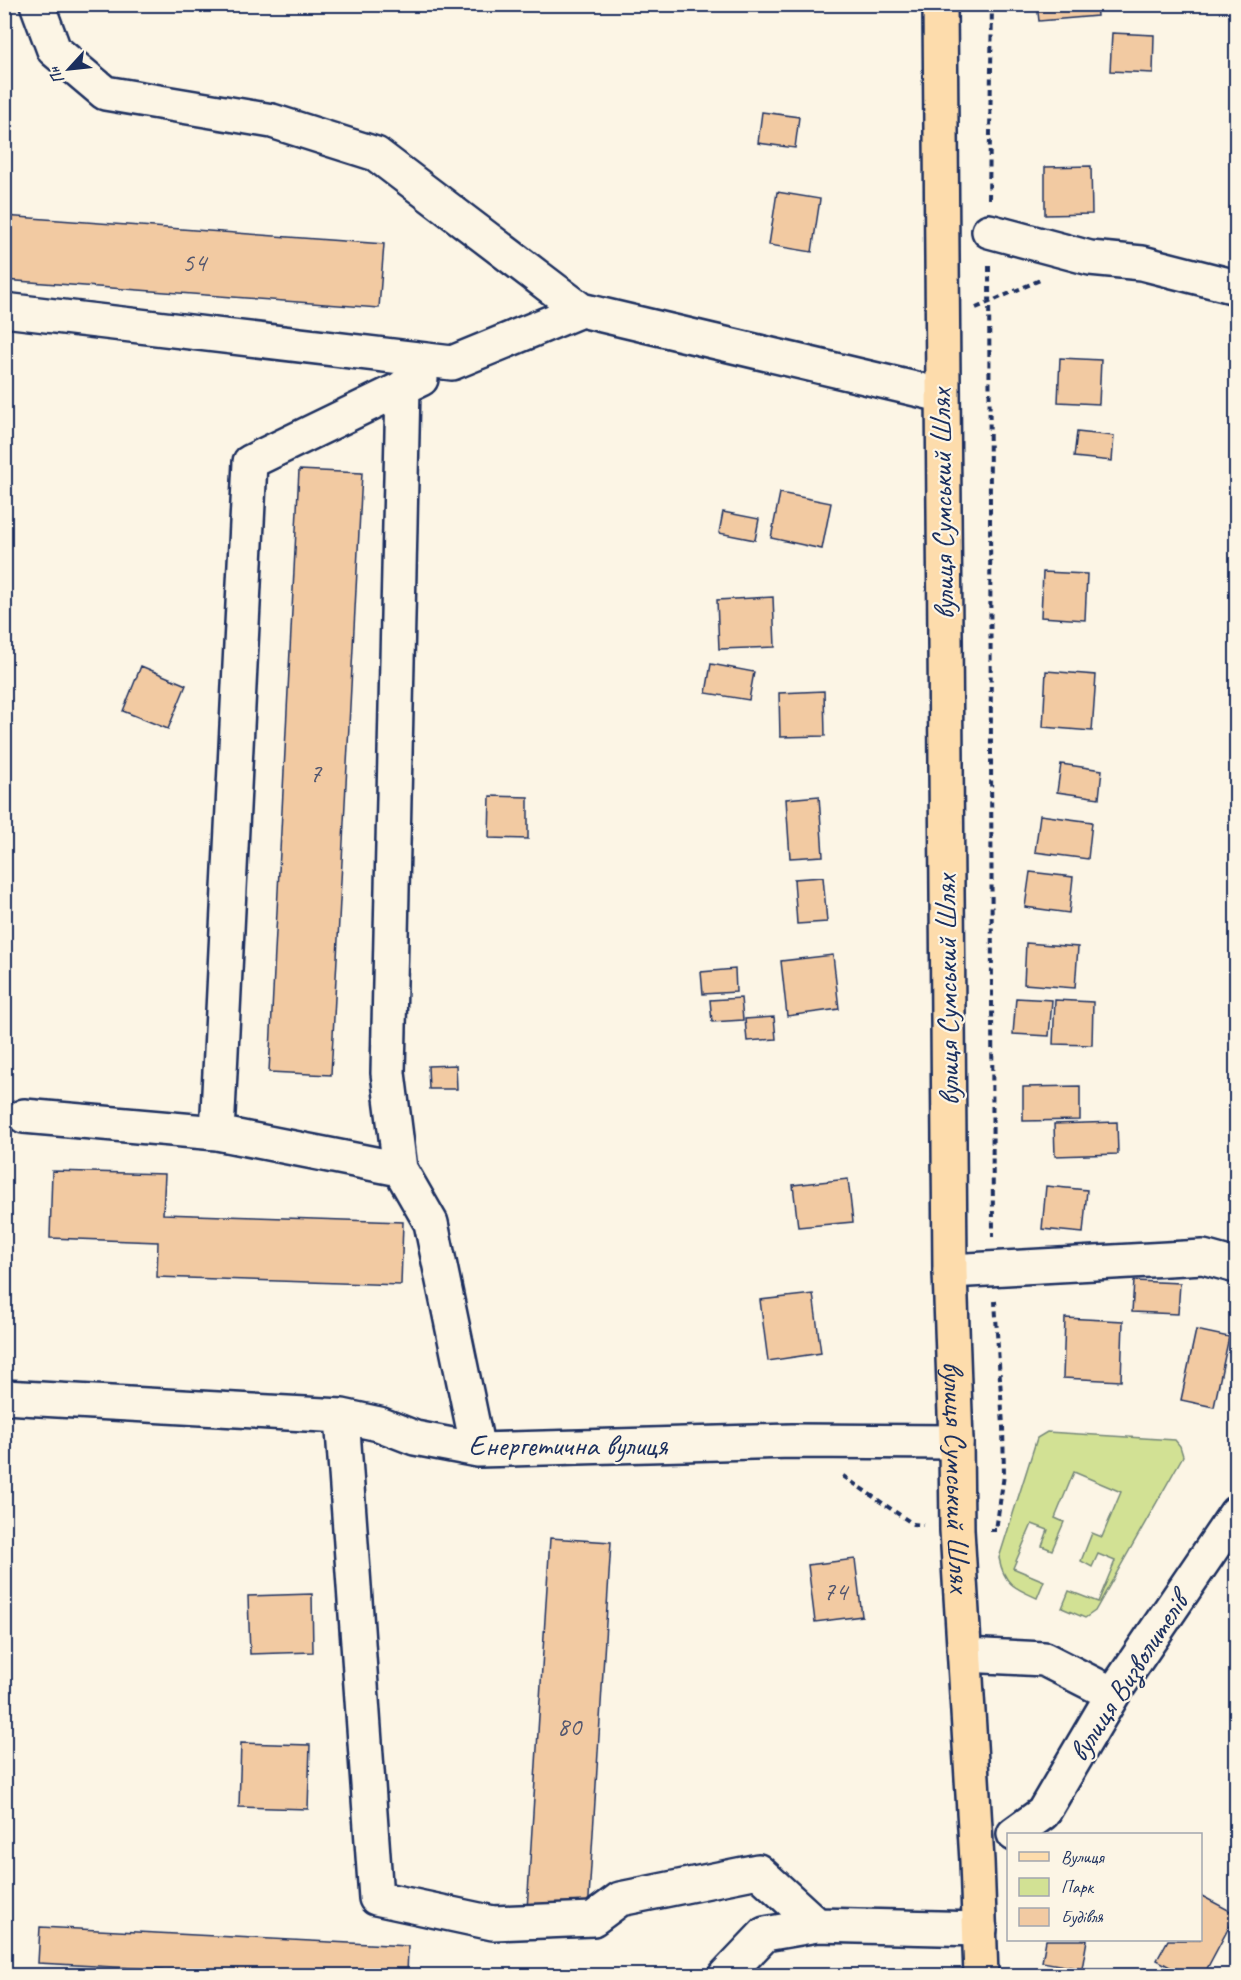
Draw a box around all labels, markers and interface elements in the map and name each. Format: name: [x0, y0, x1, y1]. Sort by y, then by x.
north arrow: [39, 39, 99, 99]
text: Пн: [43, 63, 69, 87]
house number: 54: [182, 245, 209, 279]
street label: вулиця Сумський Шлях: [921, 385, 963, 620]
house number: 7: [309, 756, 323, 790]
street label: вулиця Сумський Шлях: [926, 871, 968, 1106]
street label: вулиця Сумський Шлях: [934, 1360, 980, 1596]
street label: Енергетична вулиця: [469, 1426, 669, 1464]
house number: 74: [823, 1574, 850, 1608]
street label: вулиця Визволителів: [1060, 1580, 1200, 1768]
house number: 80: [557, 1709, 583, 1743]
legend: [1007, 1833, 1202, 1941]
text: Вулиця: [1061, 1846, 1105, 1868]
text: Парк: [1061, 1876, 1095, 1898]
text: Будівля: [1061, 1906, 1104, 1928]

